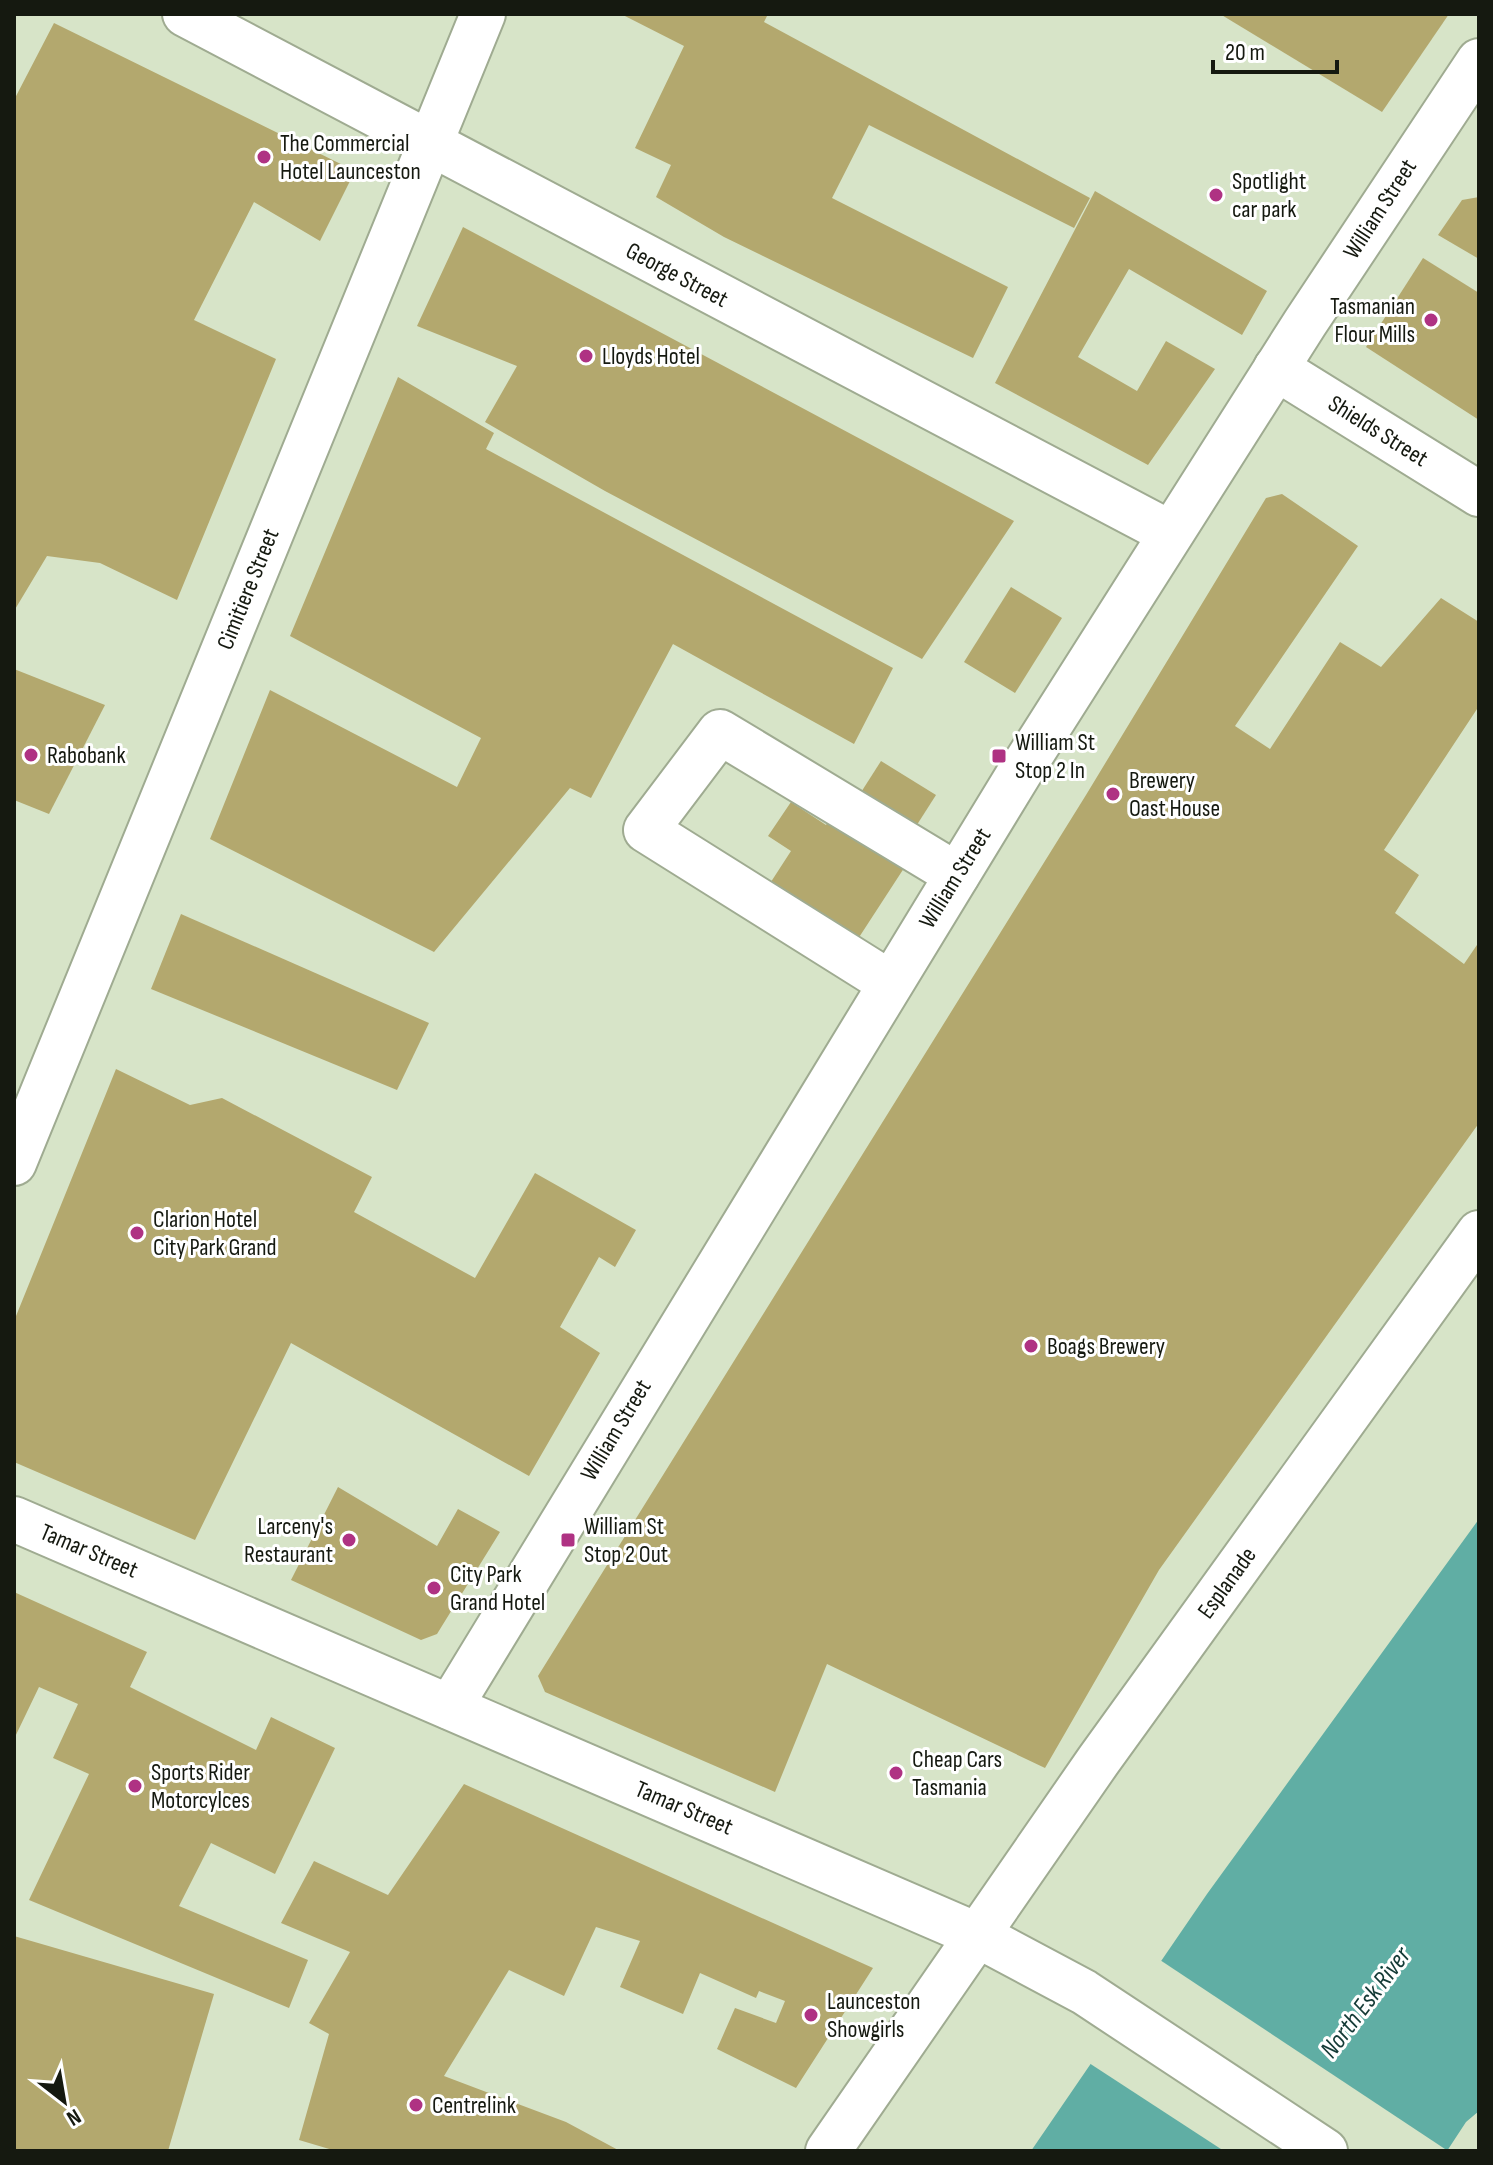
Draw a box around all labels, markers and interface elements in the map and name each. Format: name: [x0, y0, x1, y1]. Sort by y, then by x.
scale bar: [1213, 24, 1337, 74]
text: 20 m: [1225, 38, 1265, 67]
place label: The Commercial Hotel Launceston: [280, 129, 421, 186]
marker: The Commercial Hotel Launceston: [255, 148, 273, 166]
street label: William Street: [1337, 154, 1423, 264]
place label: Spotlight car park: [1232, 167, 1306, 224]
marker: Spotlight car park: [1207, 186, 1225, 204]
street label: George Street: [621, 236, 733, 314]
place label: Tasmanian Flour Mills: [1330, 292, 1415, 349]
marker: Tasmanian Flour Mills: [1422, 311, 1440, 329]
place label: Lloyds Hotel: [602, 342, 700, 371]
marker: Lloyds Hotel: [577, 347, 595, 365]
street label: Shields Street: [1323, 389, 1433, 473]
street label: Cimitiere Street: [211, 524, 285, 654]
place label: William St Stop 2 In: [1015, 728, 1095, 785]
place label: Rabobank: [47, 741, 126, 770]
marker: Rabobank: [22, 746, 40, 764]
marker: William St Stop 2 In: [990, 747, 1008, 765]
place label: Brewery Oast House: [1129, 766, 1220, 823]
marker: Brewery Oast House: [1104, 785, 1122, 803]
street label: William Street: [913, 822, 997, 934]
place label: Clarion Hotel City Park Grand: [153, 1205, 277, 1262]
marker: Clarion Hotel City Park Grand: [128, 1224, 146, 1242]
place label: Boags Brewery: [1047, 1332, 1165, 1361]
marker: Boags Brewery: [1022, 1337, 1040, 1355]
street label: William Street: [574, 1374, 658, 1486]
place label: Larceny's Restaurant: [244, 1512, 333, 1569]
place label: William St Stop 2 Out: [584, 1512, 668, 1569]
street label: Tamar Street: [36, 1517, 142, 1585]
marker: Larceny's Restaurant: [340, 1531, 358, 1549]
marker: William St Stop 2 Out: [559, 1531, 577, 1549]
street label: Esplanade: [1191, 1542, 1263, 1624]
place label: City Park Grand Hotel: [450, 1560, 545, 1617]
marker: City Park Grand Hotel: [425, 1579, 443, 1597]
place label: Cheap Cars Tasmania: [912, 1745, 1002, 1802]
place label: Sports Rider Motorcylces: [151, 1758, 250, 1815]
marker: Cheap Cars Tasmania: [887, 1764, 905, 1782]
street label: Tamar Street: [631, 1774, 737, 1842]
marker: Sports Rider Motorcylces: [126, 1777, 144, 1795]
water label: North Esk River: [1314, 1940, 1419, 2065]
place label: Launceston Showgirls: [827, 1987, 921, 2044]
marker: Launceston Showgirls: [802, 2006, 820, 2024]
north arrow: [24, 2061, 104, 2141]
place label: Centrelink: [432, 2091, 516, 2120]
marker: Centrelink: [407, 2096, 425, 2114]
text: N: [62, 2102, 86, 2131]

